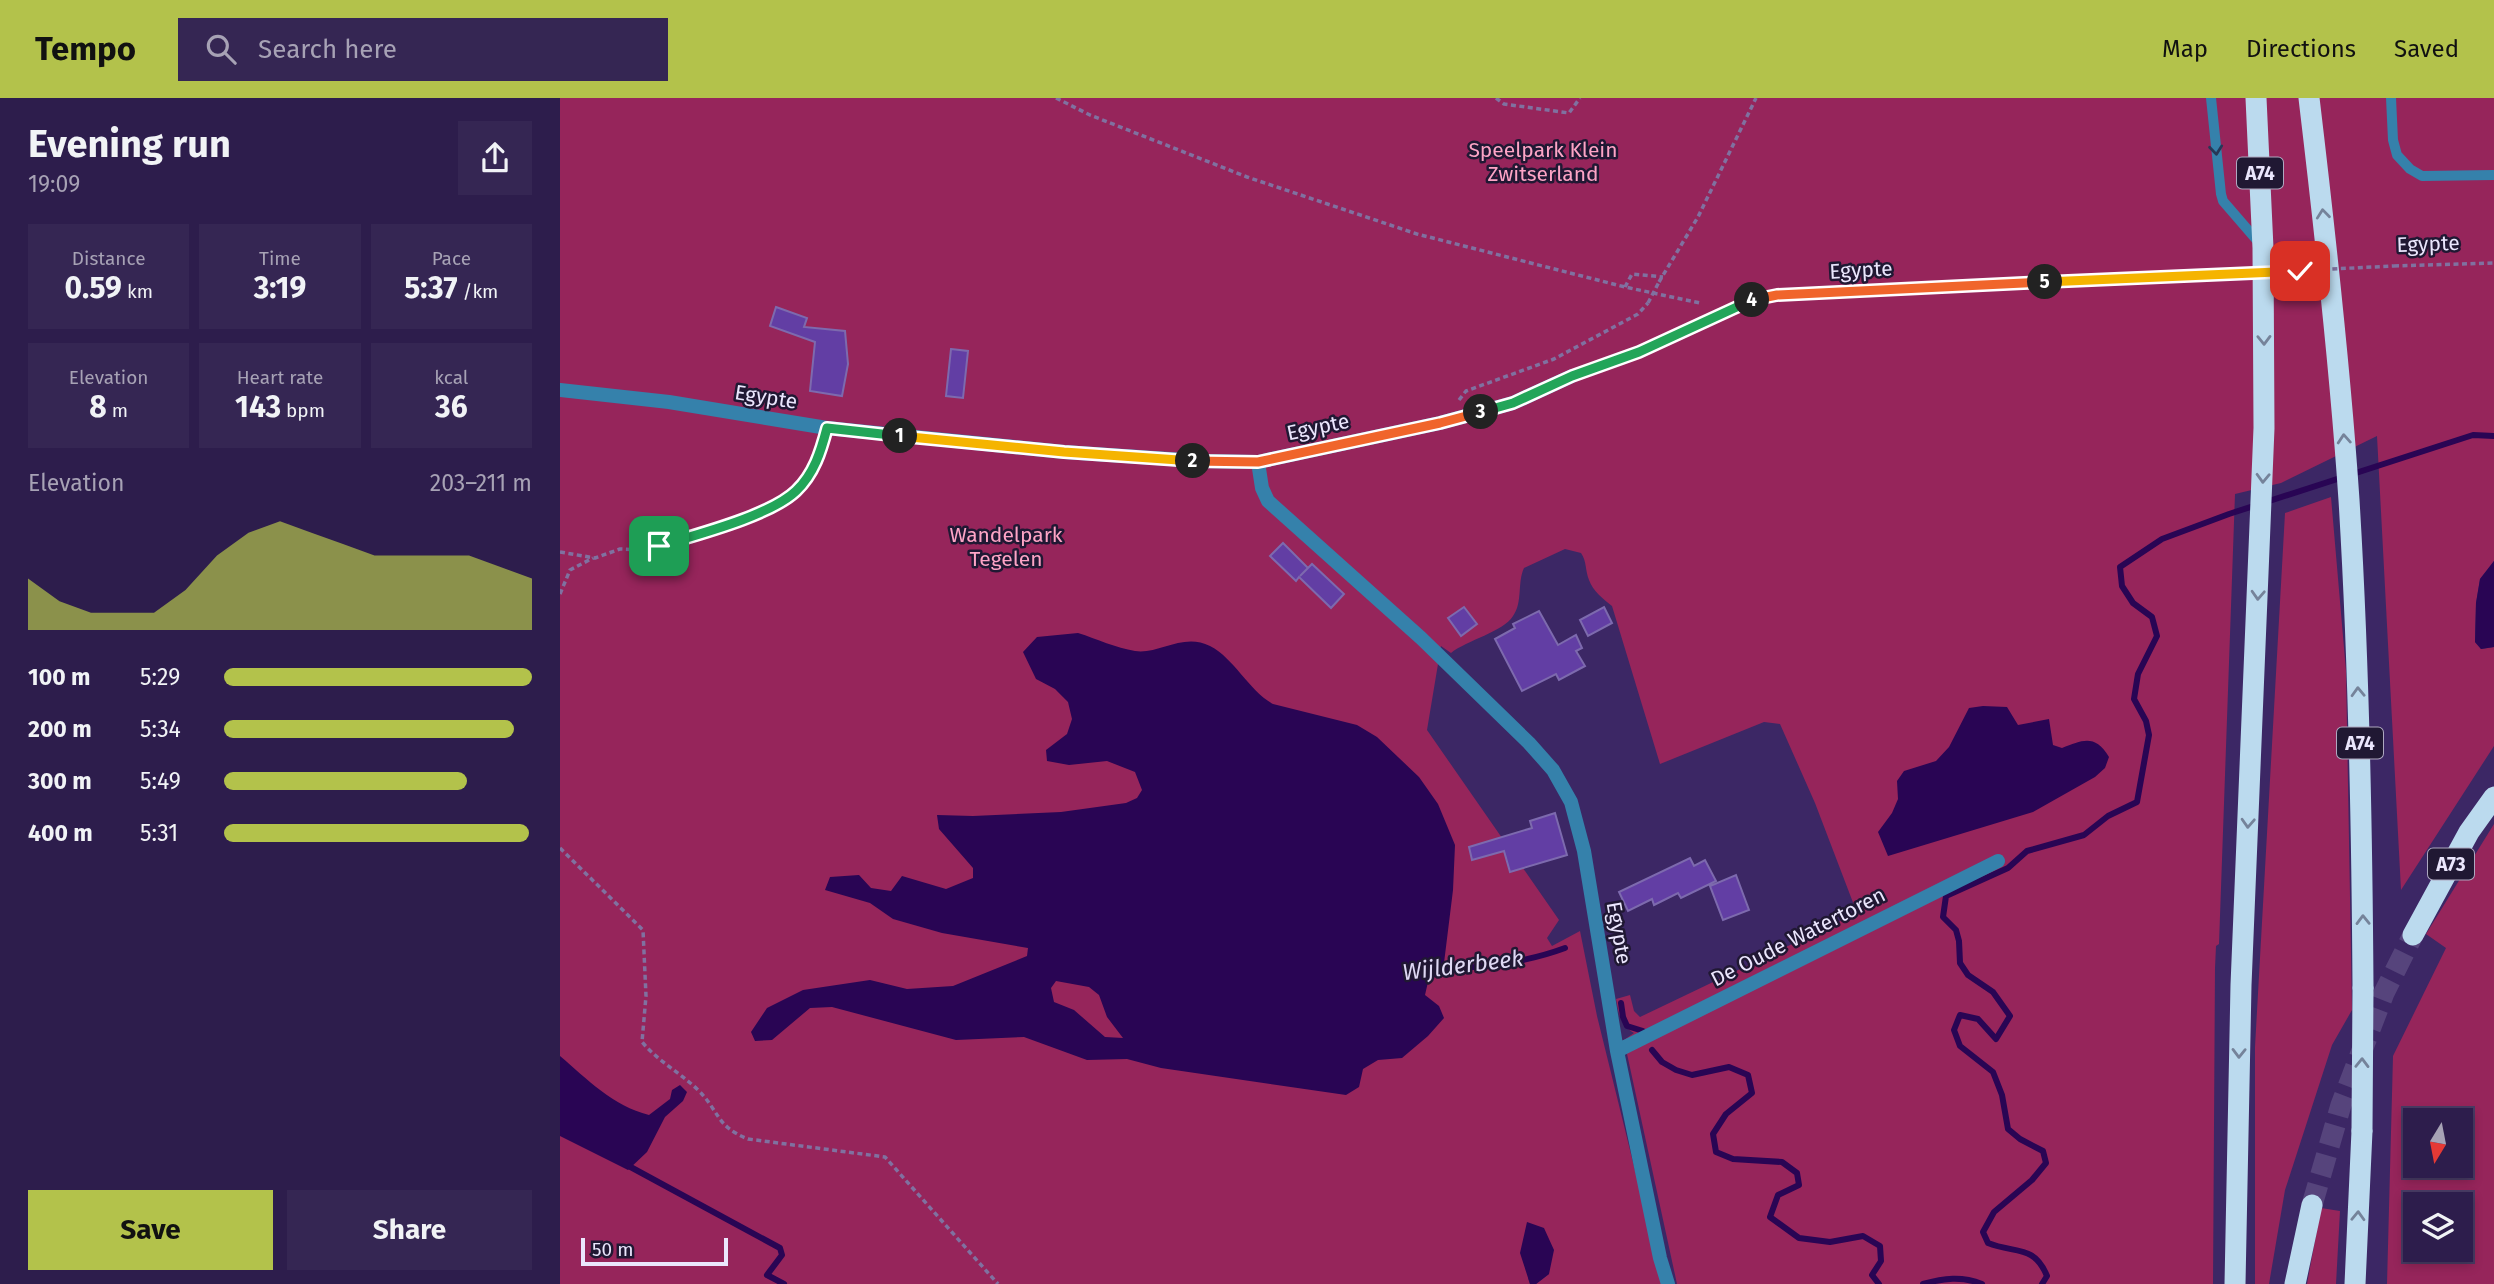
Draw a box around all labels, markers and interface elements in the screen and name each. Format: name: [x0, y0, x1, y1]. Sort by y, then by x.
search box: [178, 18, 668, 81]
text: Tempo: [35, 29, 136, 69]
icon: search: [202, 30, 240, 68]
text: Search here: [258, 34, 397, 65]
text: Map: [2162, 35, 2208, 63]
text: Directions: [2246, 35, 2356, 63]
text: Saved: [2394, 35, 2459, 63]
text: Evening run: [28, 121, 231, 167]
button: share: [458, 121, 532, 195]
park label: Speelpark Klein Zwitserland: [1468, 137, 1618, 187]
one-way arrow: [2208, 144, 2223, 156]
road number: A74: [2237, 158, 2283, 188]
text: 19:09: [28, 170, 80, 198]
one-way arrow: [2315, 208, 2330, 220]
street label: Egypte: [2396, 230, 2460, 258]
pin: [2270, 241, 2330, 301]
text: Distance: [72, 247, 146, 270]
text: Time: [259, 247, 301, 270]
text: Pace: [432, 247, 471, 270]
icon: check: [2281, 252, 2319, 290]
street label: Egypte: [1829, 255, 1893, 285]
pin: 5: [2028, 264, 2062, 300]
text: 0.59: [64, 270, 122, 306]
text: 3:19: [254, 270, 306, 306]
text: 5:37: [404, 270, 457, 306]
text: 5: [2039, 270, 2050, 293]
text: km: [122, 280, 153, 303]
text: /km: [457, 280, 498, 303]
pin: 4: [1734, 282, 1770, 318]
text: 4: [1746, 288, 1757, 311]
one-way arrow: [2256, 336, 2272, 346]
text: Elevation: [69, 366, 148, 389]
text: Heart rate: [237, 366, 323, 389]
text: kcal: [434, 366, 468, 389]
street label: Egypte: [733, 379, 799, 415]
text: 8: [89, 389, 107, 425]
text: 143: [235, 389, 281, 425]
text: 36: [435, 389, 468, 425]
pin: 3: [1464, 394, 1499, 430]
text: m: [107, 399, 128, 422]
text: bpm: [281, 399, 325, 422]
text: 3: [1476, 400, 1485, 423]
street label: Egypte: [1284, 408, 1352, 446]
pin: 1: [882, 418, 918, 454]
text: 1: [895, 424, 904, 447]
one-way arrow: [2337, 433, 2352, 444]
pin: 2: [1176, 444, 1210, 478]
text: 2: [1188, 449, 1197, 472]
text: Elevation: [28, 469, 124, 497]
text: 203–211 m: [430, 469, 532, 497]
one-way arrow: [2255, 472, 2270, 483]
pin: [629, 516, 689, 576]
park label: Wandelpark Tegelen: [949, 522, 1063, 572]
icon: arrive: [640, 527, 678, 565]
one-way arrow: [2251, 590, 2266, 601]
text: 100 m: [28, 663, 90, 691]
text: 5:29: [140, 663, 180, 691]
one-way arrow: [2351, 686, 2366, 697]
text: 200 m: [28, 715, 92, 743]
text: 5:34: [140, 715, 181, 743]
road number: A74: [2337, 728, 2383, 758]
text: 300 m: [28, 767, 92, 795]
text: 5:49: [140, 767, 181, 795]
one-way arrow: [2241, 817, 2256, 828]
text: 400 m: [28, 819, 93, 847]
text: 5:31: [140, 819, 178, 847]
road number: A73: [2428, 848, 2474, 880]
street label: De Oude Watertoren: [1706, 882, 1890, 992]
street label: Egypte: [1601, 900, 1637, 966]
one-way arrow: [2355, 914, 2371, 924]
water label: Wijlderbeek: [1401, 944, 1525, 986]
one-way arrow: [2231, 1048, 2247, 1059]
one-way arrow: [2355, 1057, 2370, 1068]
north arrow: [2403, 1108, 2473, 1178]
map controls: [2403, 1108, 2473, 1262]
button: Save: [28, 1190, 273, 1270]
button: Share: [287, 1190, 532, 1270]
button: layers: [2403, 1192, 2473, 1262]
one-way arrow: [2351, 1210, 2366, 1221]
scale bar: [581, 1235, 728, 1267]
text: 50 m: [592, 1238, 633, 1261]

